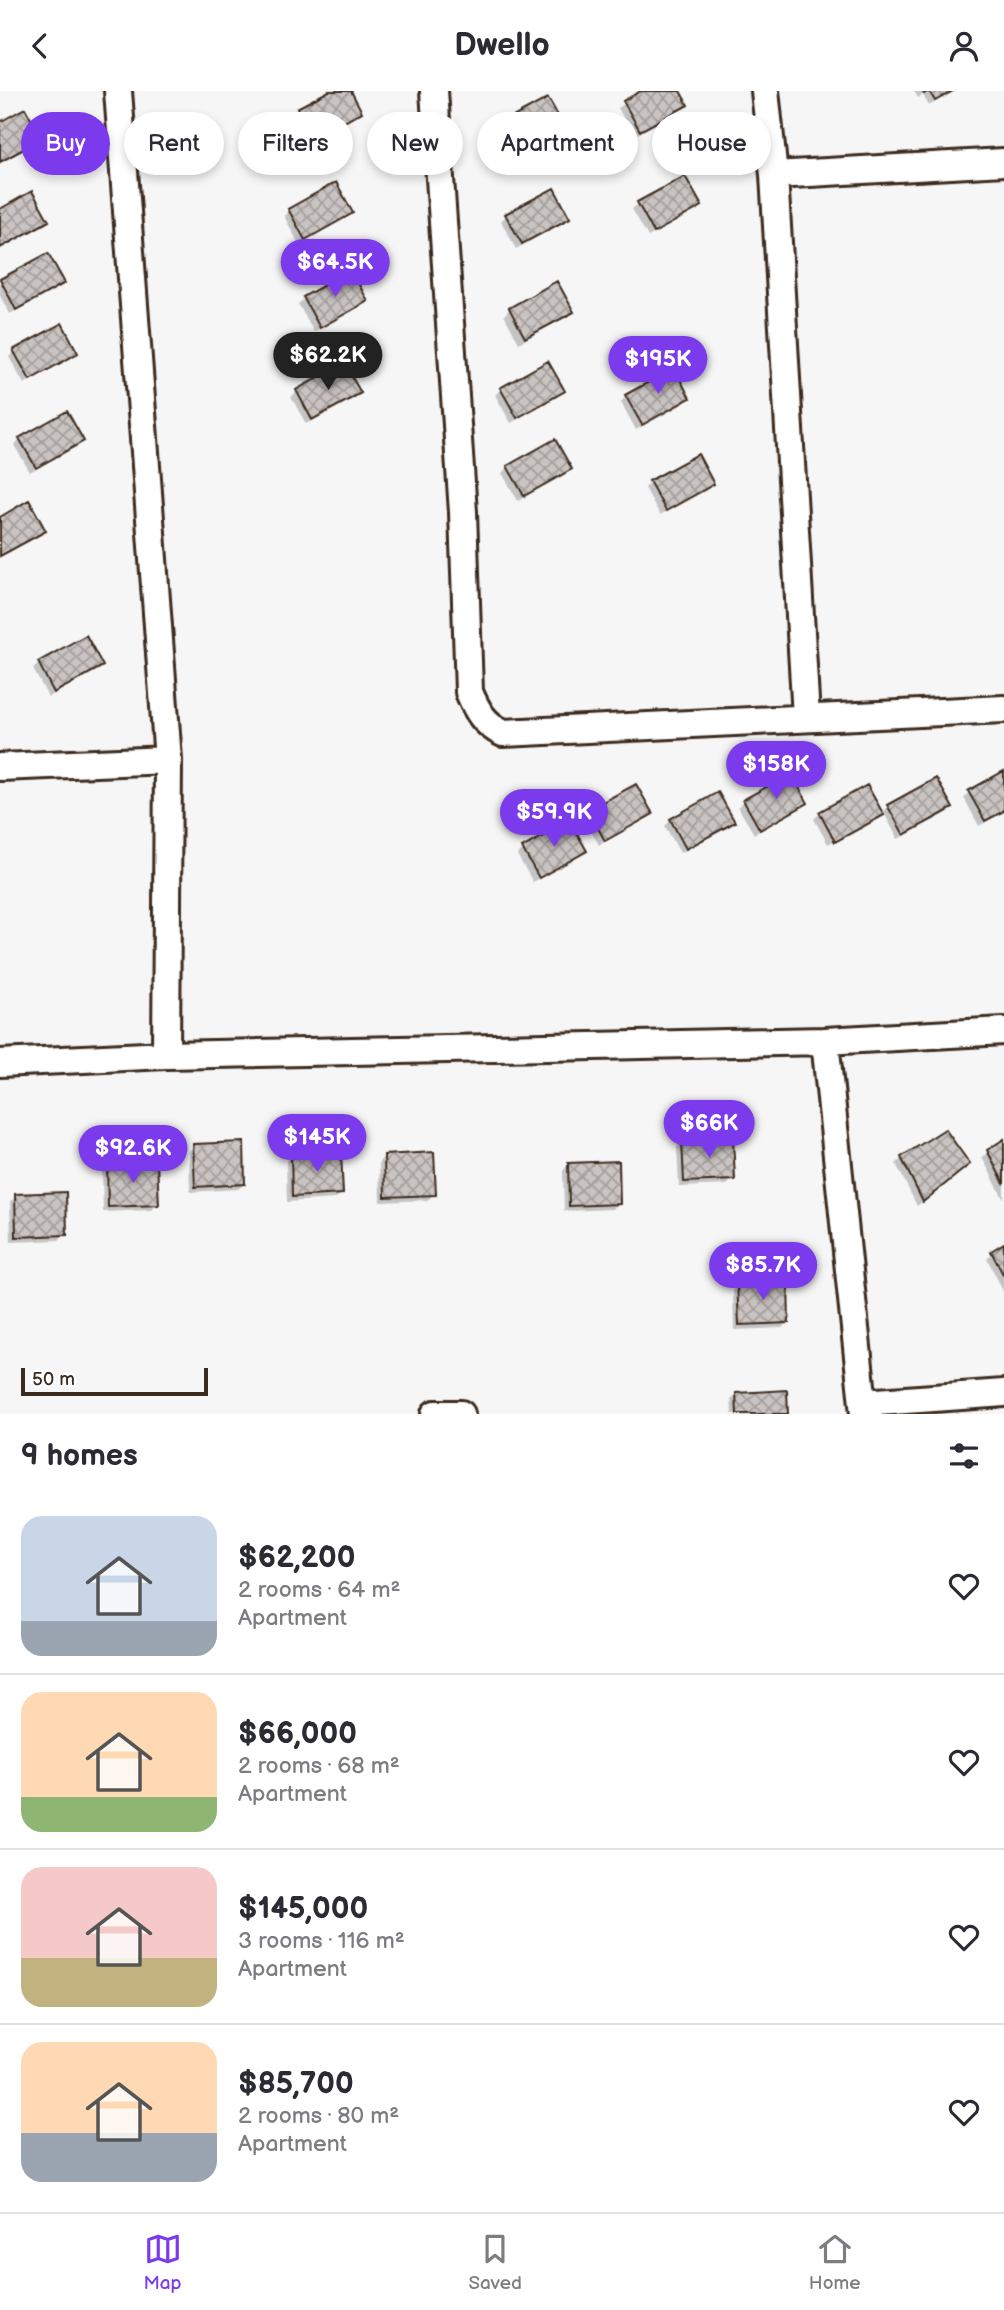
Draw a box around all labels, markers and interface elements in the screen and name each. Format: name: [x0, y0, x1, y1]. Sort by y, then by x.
text: Dwello: [454, 26, 550, 65]
icon: back: [21, 27, 59, 65]
icon: person: [945, 27, 983, 65]
chip: Buy: [21, 112, 110, 175]
chip: Rent: [124, 112, 224, 175]
chip: Filters: [238, 112, 353, 175]
chip: New: [367, 112, 463, 175]
chip: Apartment: [477, 112, 638, 175]
chip: House: [652, 112, 771, 175]
pin: $64.5K: [278, 239, 392, 299]
text: $64.5K: [297, 248, 373, 276]
pin: $62.2K: [271, 333, 385, 392]
pin: $195K: [609, 337, 707, 396]
text: $62.2K: [289, 341, 367, 369]
text: $195K: [624, 345, 692, 373]
pin: $158K: [727, 741, 825, 801]
text: $158K: [742, 750, 810, 778]
pin: $59.9K: [497, 789, 611, 849]
text: $59.9K: [516, 798, 592, 826]
pin: $66K: [668, 1101, 750, 1160]
text: $66K: [680, 1109, 738, 1137]
pin: $145K: [268, 1115, 366, 1174]
text: $145K: [283, 1123, 351, 1151]
pin: $92.6K: [76, 1125, 190, 1185]
text: $92.6K: [94, 1134, 172, 1162]
pin: $85.7K: [706, 1243, 820, 1302]
text: $85.7K: [725, 1251, 801, 1279]
scale bar: [21, 1365, 208, 1397]
text: 50 m: [32, 1368, 75, 1391]
icon: filters: [945, 1437, 983, 1475]
text: 9 homes: [21, 1438, 138, 1474]
text: $62,200: [238, 1540, 355, 1576]
icon: home: [77, 1544, 161, 1628]
icon: heart: [945, 1567, 983, 1605]
text: 2 rooms · 64 m²: [238, 1576, 400, 1604]
text: Apartment: [238, 1604, 347, 1632]
text: $66,000: [238, 1716, 357, 1752]
icon: home: [77, 1720, 161, 1804]
icon: heart: [945, 1743, 983, 1781]
text: 2 rooms · 68 m²: [238, 1752, 400, 1780]
text: Apartment: [238, 1780, 347, 1808]
text: $145,000: [238, 1891, 368, 1927]
icon: home: [77, 1895, 161, 1979]
icon: heart: [945, 1918, 983, 1956]
text: 3 rooms · 116 m²: [238, 1927, 405, 1955]
text: Apartment: [238, 1955, 347, 1983]
text: $85,700: [238, 2066, 354, 2102]
icon: home: [77, 2070, 161, 2154]
icon: heart: [945, 2093, 983, 2131]
text: 2 rooms · 80 m²: [238, 2102, 399, 2130]
text: Apartment: [238, 2130, 347, 2158]
tab: Map: [143, 2230, 182, 2295]
tab: Saved: [469, 2230, 522, 2295]
tab: Home: [809, 2230, 861, 2295]

